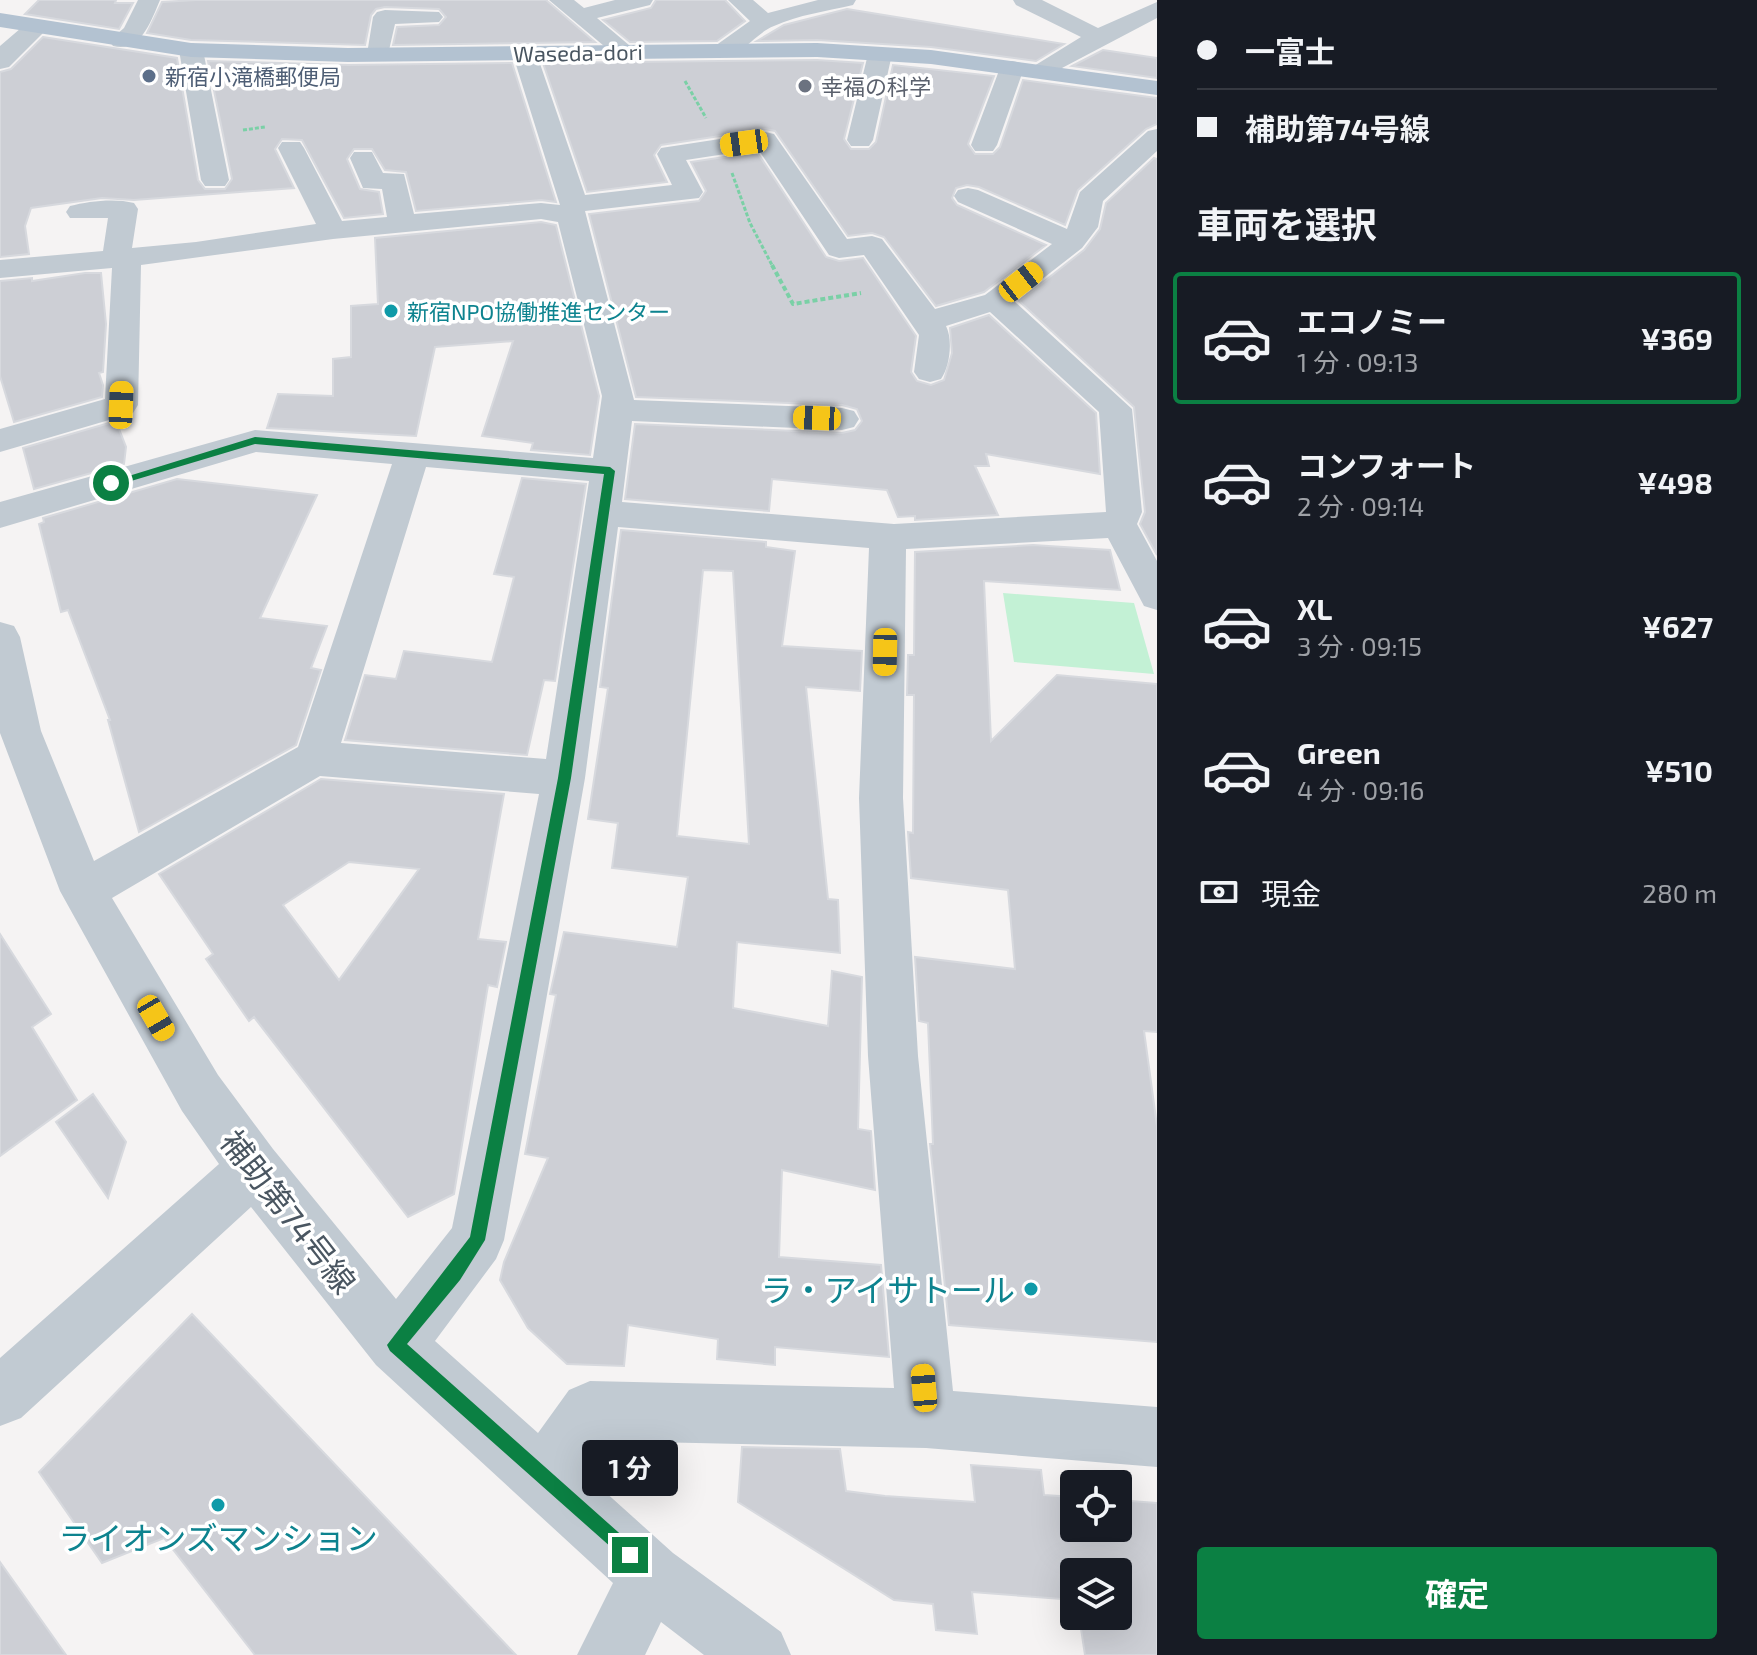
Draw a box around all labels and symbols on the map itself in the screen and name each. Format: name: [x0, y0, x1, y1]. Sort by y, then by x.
street label: Waseda-dori: [513, 38, 643, 66]
place label: 新宿小滝橋郵便局: [165, 63, 341, 89]
marker: 新宿小滝橋郵便局: [140, 67, 158, 85]
place label: 幸福の科学: [821, 73, 931, 99]
marker: 幸福の科学: [796, 77, 814, 95]
car: [719, 128, 769, 158]
car: [995, 258, 1047, 306]
place label: 新宿NPO協働推進センター: [407, 298, 670, 324]
marker: 新宿NPO協働推進センター: [382, 302, 400, 320]
car: [108, 381, 134, 429]
car: [793, 405, 841, 431]
route start: [93, 465, 129, 501]
car: [873, 628, 897, 676]
car: [134, 991, 178, 1045]
street label: 補助第74号線: [214, 1122, 364, 1300]
place label: ラ・アイサトール: [761, 1270, 1015, 1308]
marker: ラ・アイサトール: [1022, 1280, 1040, 1298]
car: [910, 1363, 938, 1413]
callout: 1 分: [582, 1439, 678, 1495]
marker: ライオンズマンション: [209, 1496, 227, 1514]
place label: ライオンズマンション: [58, 1518, 378, 1556]
route end: [612, 1537, 648, 1573]

